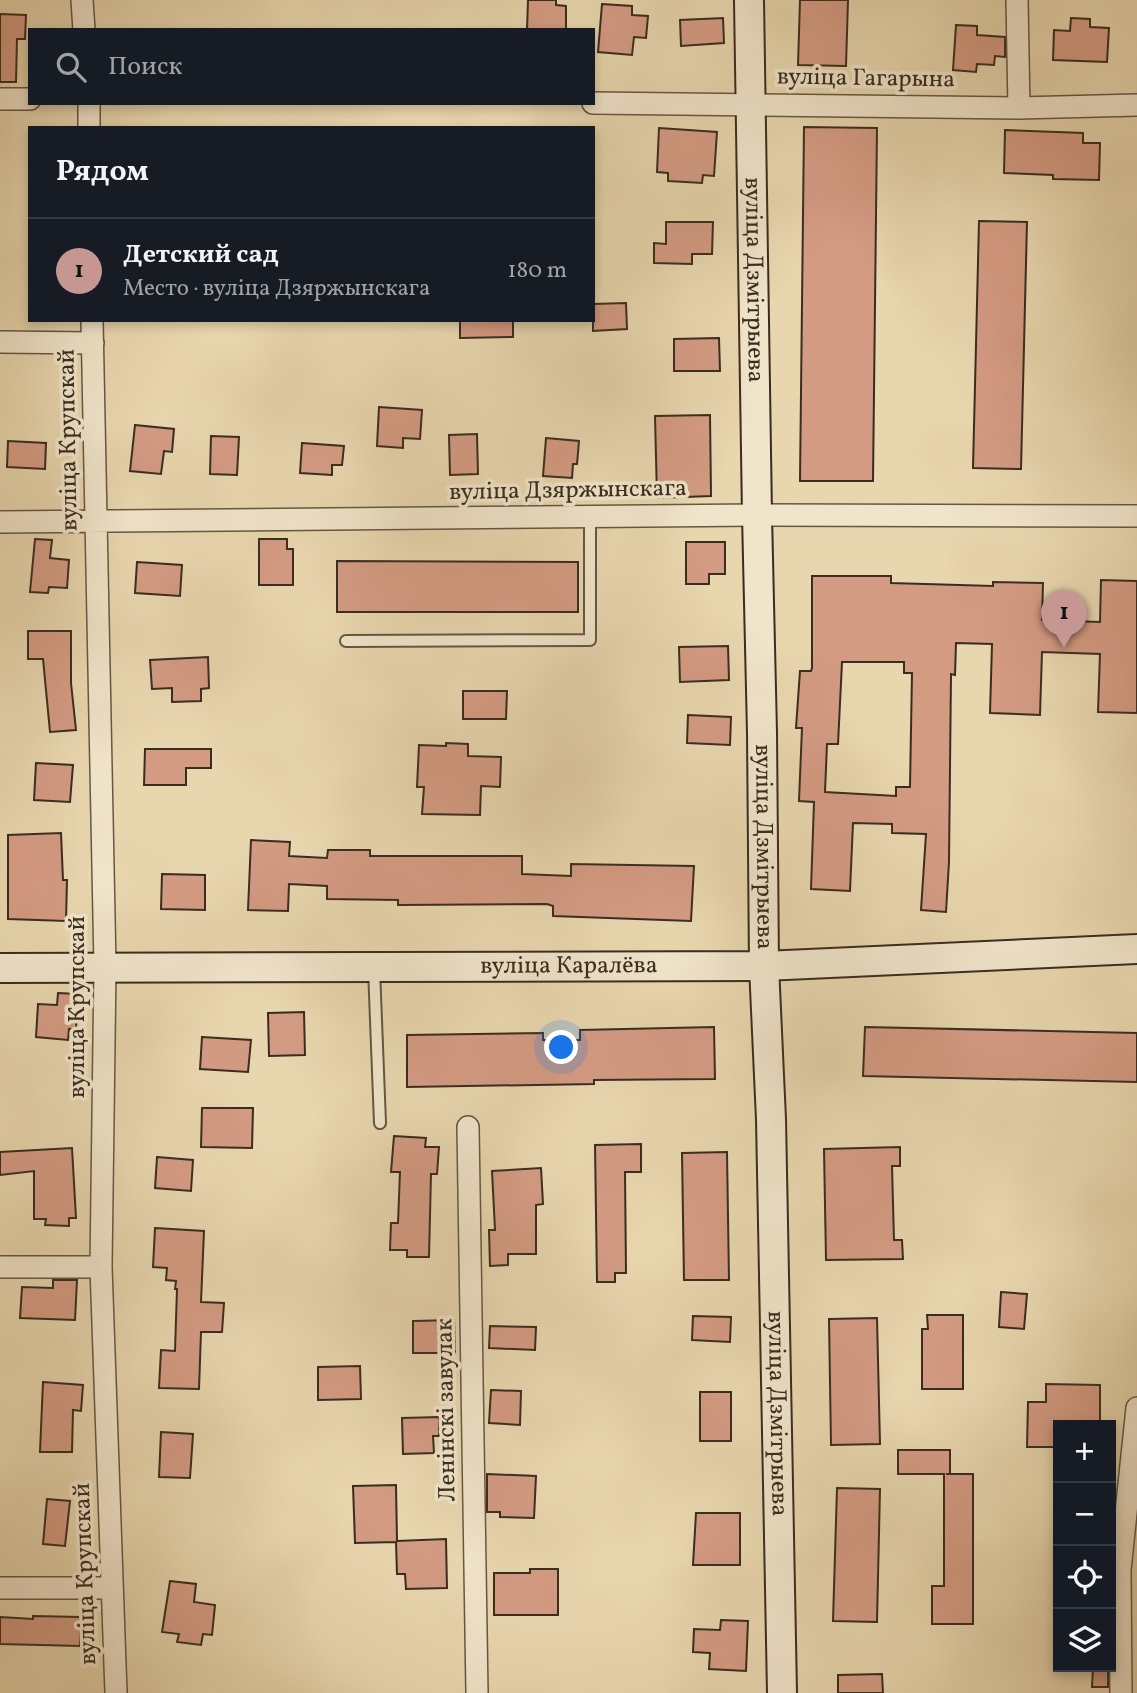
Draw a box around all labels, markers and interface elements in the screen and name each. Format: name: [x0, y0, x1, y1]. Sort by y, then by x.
search box: [28, 28, 595, 105]
icon: search: [52, 48, 90, 86]
text: Поиск: [108, 49, 182, 85]
street label: вуліца Гагарына: [777, 60, 955, 98]
text: Рядом: [56, 151, 149, 193]
street label: вуліца Дзмітрыева: [735, 177, 772, 383]
text: Детский сад: [123, 237, 279, 273]
text: 1: [74, 255, 84, 287]
text: 180 m: [508, 255, 567, 287]
text: Место · вуліца Дзяржынскага: [123, 273, 430, 305]
street label: вуліца Крупскай: [50, 349, 88, 531]
street label: вуліца Дзяржынскага: [449, 472, 687, 510]
pin: 1: [1041, 590, 1087, 648]
street label: вуліца Дзмітрыева: [745, 744, 781, 950]
street label: вуліца Крупскай: [61, 916, 95, 1098]
street label: вуліца Каралёва: [480, 949, 658, 984]
your location: [544, 1030, 578, 1064]
street label: вуліца Дзмітрыева: [758, 1311, 796, 1517]
street label: Ленінскі завулак: [428, 1318, 466, 1502]
map controls: [1053, 1420, 1116, 1672]
button: +: [1053, 1420, 1116, 1483]
street label: вуліца Крупскай: [66, 1482, 106, 1666]
button: −: [1053, 1483, 1116, 1546]
button: locate: [1053, 1546, 1116, 1609]
button: layers: [1053, 1609, 1116, 1672]

